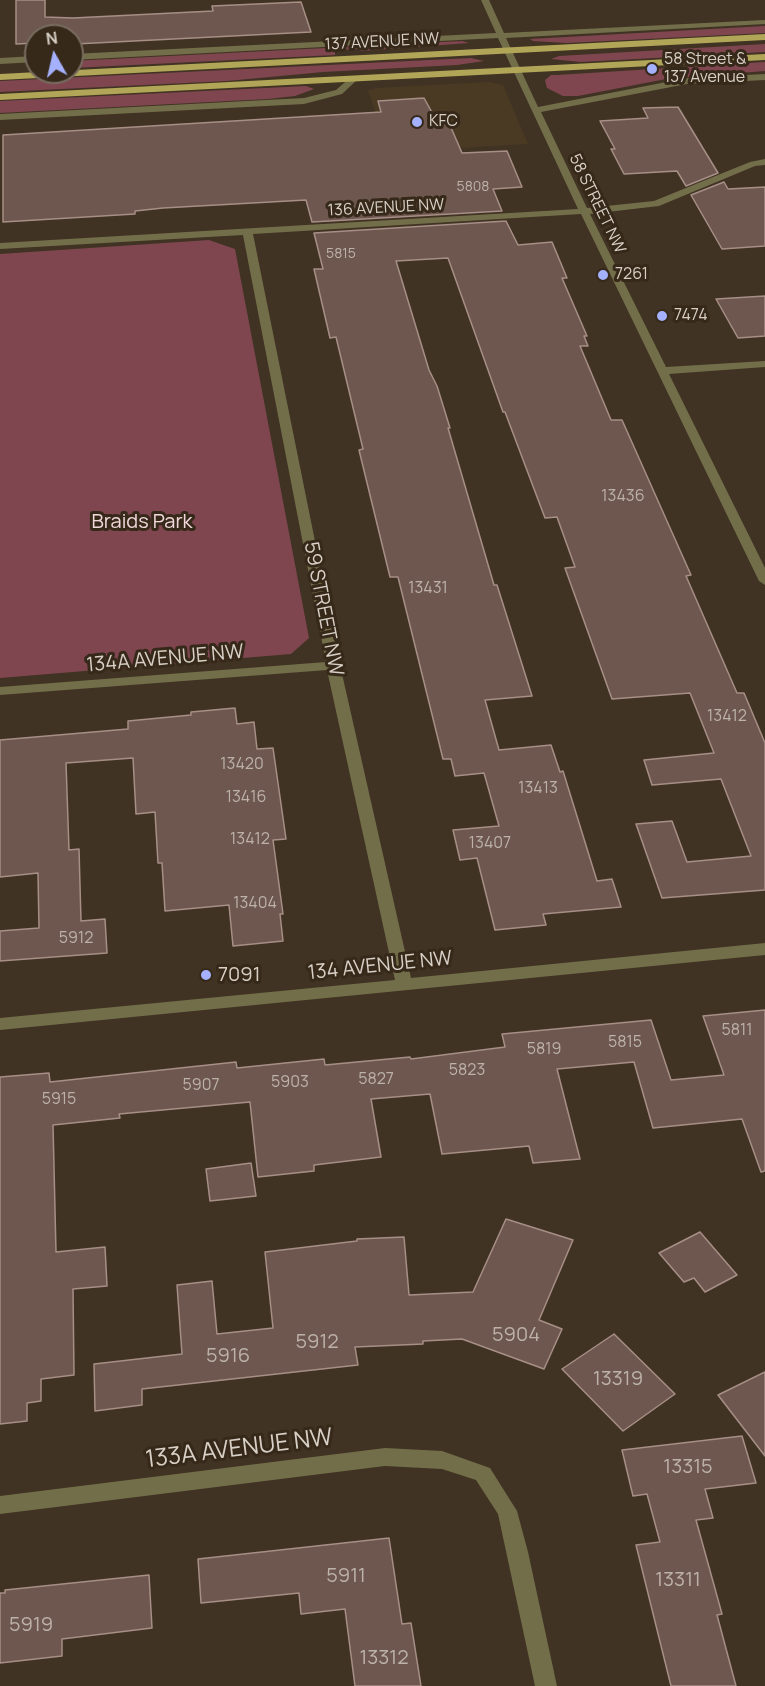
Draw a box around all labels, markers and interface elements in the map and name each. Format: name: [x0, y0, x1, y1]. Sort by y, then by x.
north arrow: [24, 24, 84, 84]
text: N: [45, 26, 59, 50]
street label: 137 AVENUE NW: [324, 29, 440, 55]
place label: 58 Street & 137 Avenue: [664, 50, 746, 88]
marker: 58 Street & 137 Avenue: [645, 62, 659, 76]
place label: KFC: [429, 112, 458, 132]
marker: KFC: [410, 115, 424, 129]
street label: 58 STREET NW: [565, 151, 629, 257]
house number: 5808: [457, 179, 489, 195]
street label: 136 AVENUE NW: [327, 195, 445, 221]
house number: 5815: [326, 246, 356, 262]
place label: 7261: [615, 265, 648, 285]
marker: 7261: [596, 268, 610, 282]
place label: 7474: [674, 306, 708, 326]
marker: 7474: [655, 309, 669, 323]
house number: 13436: [601, 487, 645, 507]
park label: Braids Park: [91, 510, 193, 534]
street label: 59 STREET NW: [298, 540, 348, 678]
house number: 13431: [408, 579, 448, 599]
street label: 134A AVENUE NW: [85, 640, 245, 678]
house number: 13412: [707, 707, 747, 727]
house number: 13420: [220, 755, 264, 775]
house number: 13413: [518, 779, 558, 799]
house number: 13416: [226, 788, 266, 808]
house number: 13412: [230, 830, 270, 850]
house number: 13407: [469, 834, 511, 854]
house number: 13404: [233, 894, 277, 914]
house number: 5912: [59, 929, 93, 949]
street label: 134 AVENUE NW: [307, 946, 453, 986]
place label: 7091: [218, 963, 260, 987]
marker: 7091: [199, 968, 213, 982]
house number: 5811: [721, 1021, 753, 1041]
house number: 5815: [608, 1033, 642, 1053]
house number: 5819: [527, 1040, 561, 1060]
house number: 5823: [449, 1061, 485, 1081]
house number: 5827: [358, 1070, 394, 1090]
house number: 5903: [271, 1073, 309, 1093]
house number: 5907: [183, 1076, 219, 1096]
house number: 5915: [42, 1090, 76, 1110]
house number: 5904: [492, 1323, 540, 1347]
house number: 5912: [295, 1330, 339, 1354]
house number: 5916: [206, 1344, 250, 1368]
house number: 13319: [593, 1367, 643, 1391]
street label: 133A AVENUE NW: [144, 1423, 334, 1475]
house number: 13315: [663, 1455, 713, 1479]
house number: 5911: [326, 1564, 366, 1588]
house number: 13311: [655, 1568, 701, 1592]
house number: 5919: [9, 1613, 53, 1637]
house number: 13312: [359, 1646, 409, 1670]

